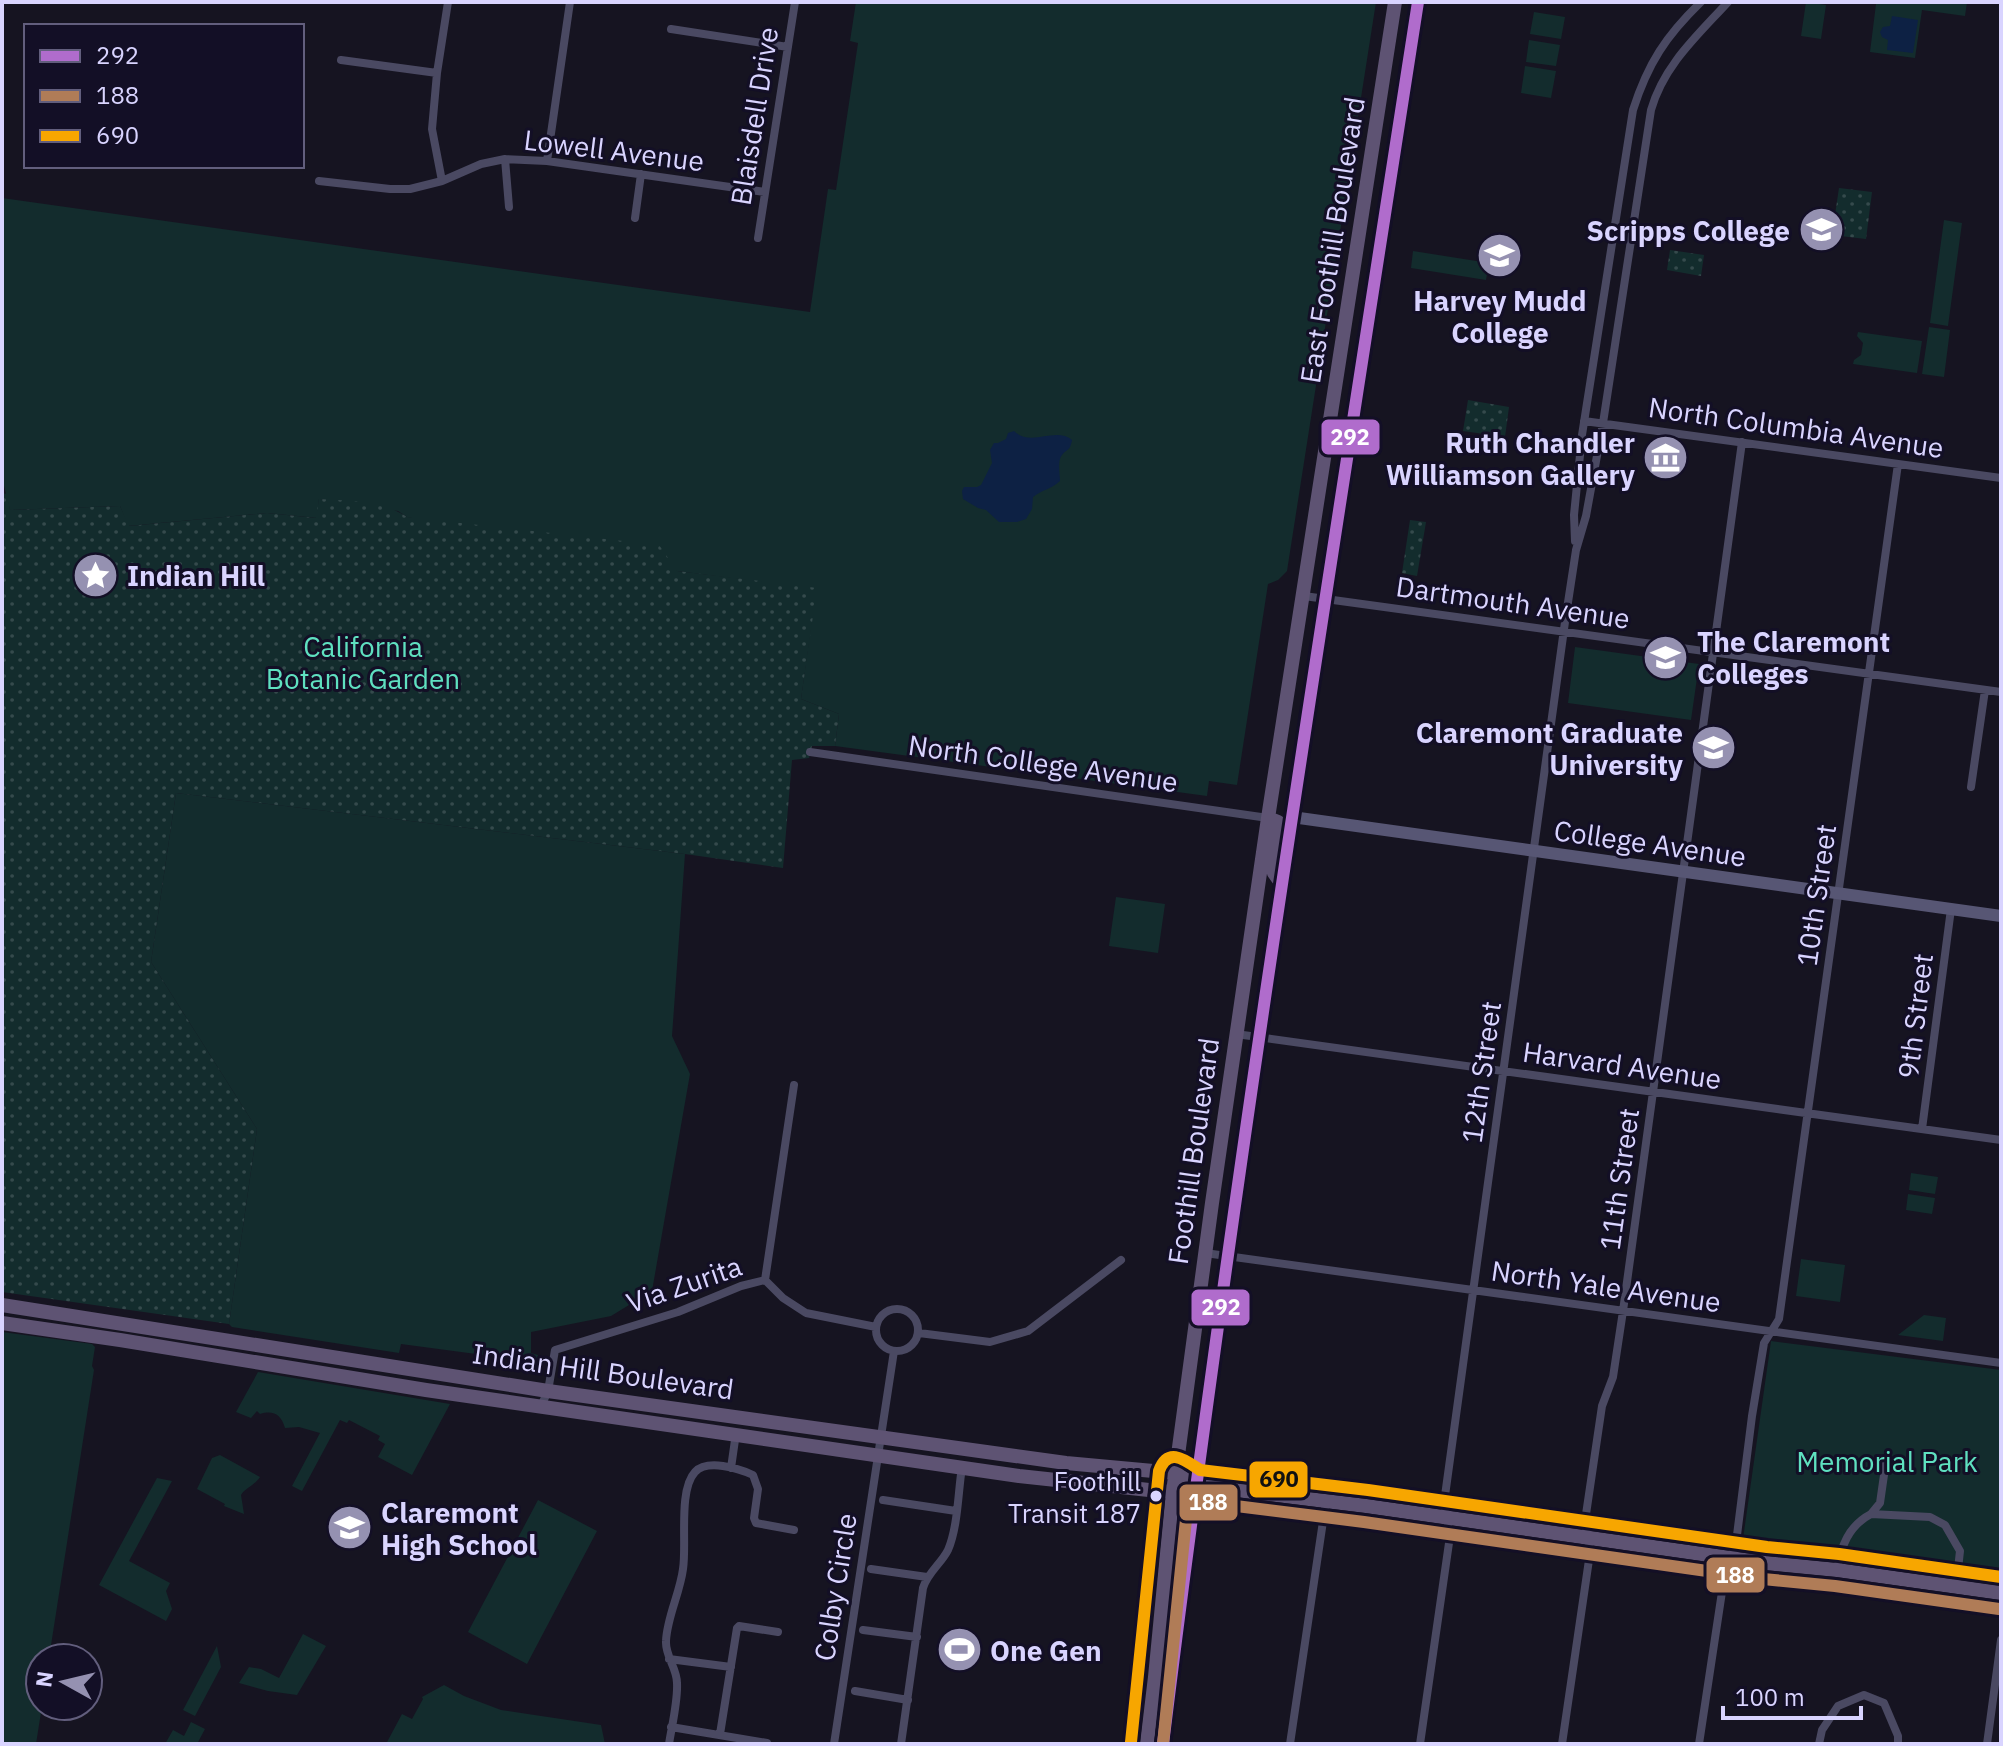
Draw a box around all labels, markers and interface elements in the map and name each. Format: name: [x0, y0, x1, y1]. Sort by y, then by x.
legend: [24, 24, 304, 168]
street label: Blaisdell Drive: [722, 24, 786, 208]
text: 292: [96, 39, 139, 71]
text: 188: [96, 79, 139, 111]
street label: East Foothill Boulevard: [1291, 94, 1373, 386]
text: 690: [96, 119, 139, 151]
street label: Lowell Avenue: [522, 121, 706, 179]
school or university icon: Scripps College: [1797, 206, 1845, 254]
place label: Scripps College: [1586, 212, 1790, 249]
school or university icon: Harvey Mudd College: [1476, 231, 1524, 279]
place label: Harvey Mudd College: [1413, 282, 1587, 351]
street label: North Columbia Avenue: [1646, 388, 1946, 466]
line badge: 292: [1320, 418, 1381, 456]
text: 292: [1330, 422, 1370, 451]
place label: Ruth Chandler Williamson Gallery: [1386, 424, 1635, 493]
museum icon: Ruth Chandler Williamson Gallery: [1642, 434, 1690, 482]
place icon: Indian Hill: [72, 551, 120, 599]
place label: Indian Hill: [127, 557, 265, 594]
street label: Dartmouth Avenue: [1394, 567, 1632, 637]
place label: The Claremont Colleges: [1697, 623, 1890, 692]
park label: California Botanic Garden: [266, 628, 460, 697]
school or university icon: The Claremont Colleges: [1642, 633, 1690, 681]
place label: Claremont Graduate University: [1416, 714, 1683, 783]
school or university icon: Claremont Graduate University: [1690, 724, 1738, 772]
street label: North College Avenue: [906, 726, 1180, 800]
street label: College Avenue: [1552, 811, 1748, 875]
street label: 10th Street: [1788, 822, 1844, 968]
street label: 9th Street: [1889, 951, 1941, 1081]
street label: 12th Street: [1453, 999, 1509, 1145]
street label: Harvard Avenue: [1520, 1033, 1724, 1097]
street label: Foothill Boulevard: [1159, 1035, 1227, 1267]
street label: 11th Street: [1591, 1106, 1647, 1252]
street label: Via Zurita: [621, 1247, 747, 1321]
street label: North Yale Avenue: [1489, 1252, 1723, 1320]
line badge: 292: [1190, 1288, 1251, 1327]
text: 292: [1201, 1292, 1241, 1321]
street label: Indian Hill Boulevard: [470, 1334, 736, 1408]
park label: Memorial Park: [1796, 1443, 1978, 1480]
line badge: 690: [1248, 1460, 1309, 1499]
place label: Foothill Transit 187: [1008, 1464, 1141, 1530]
text: 690: [1259, 1464, 1299, 1493]
line badge: 188: [1178, 1483, 1239, 1522]
text: 188: [1188, 1487, 1228, 1516]
marker: Foothill Transit 187: [1148, 1488, 1164, 1504]
place label: Claremont High School: [381, 1494, 537, 1563]
school or university icon: Claremont High School: [326, 1504, 374, 1552]
street label: Colby Circle: [805, 1511, 865, 1663]
line badge: 188: [1705, 1556, 1766, 1594]
text: 188: [1715, 1560, 1755, 1589]
sports icon: One Gen: [935, 1626, 983, 1674]
place label: One Gen: [990, 1632, 1102, 1669]
north arrow: [24, 1642, 104, 1722]
text: N: [28, 1669, 59, 1689]
scale bar: [1723, 1670, 1861, 1720]
text: 100 m: [1735, 1681, 1805, 1713]

